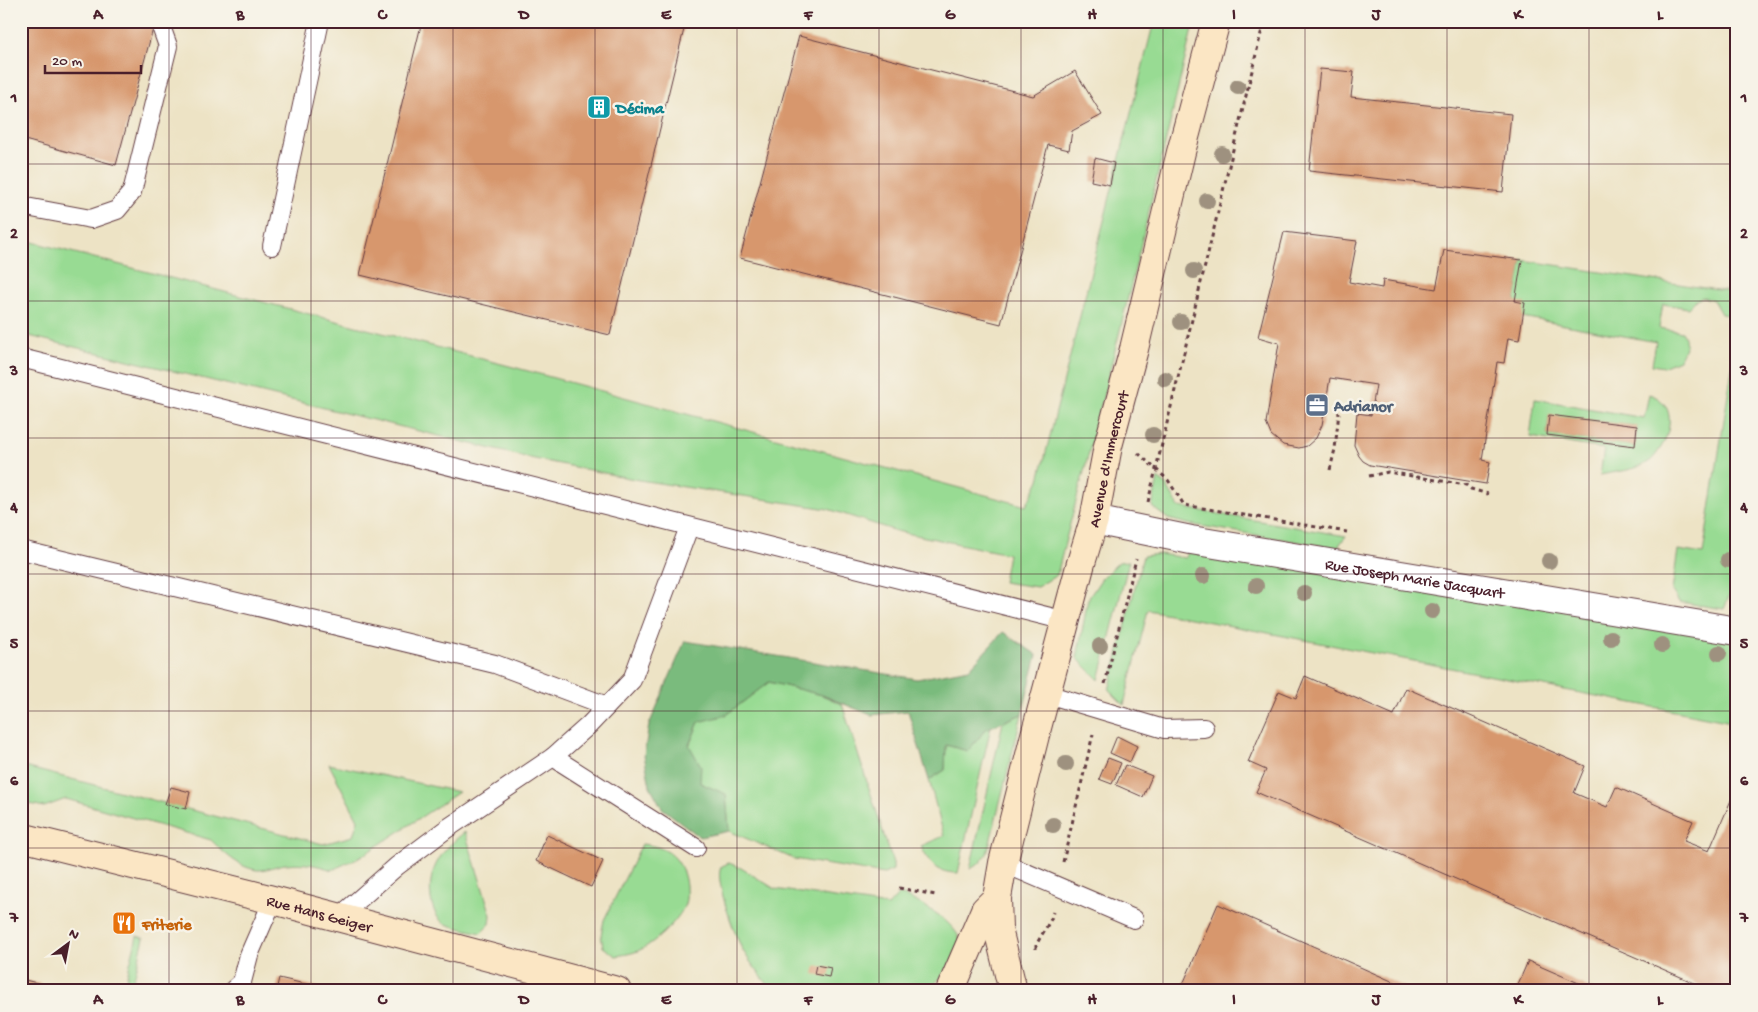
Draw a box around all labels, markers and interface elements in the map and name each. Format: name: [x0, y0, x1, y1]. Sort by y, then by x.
text: A: [92, 7, 104, 26]
text: B: [235, 7, 245, 26]
text: C: [377, 7, 388, 26]
text: D: [517, 7, 530, 26]
text: E: [661, 7, 672, 26]
text: F: [803, 7, 814, 26]
text: G: [945, 7, 956, 26]
text: H: [1087, 7, 1097, 26]
text: I: [1232, 7, 1236, 26]
text: J: [1371, 7, 1382, 26]
text: K: [1513, 7, 1525, 26]
text: L: [1657, 7, 1664, 26]
scale bar: [45, 42, 141, 74]
text: 20 m: [52, 53, 82, 71]
text: 1: [10, 90, 17, 109]
text: 1: [1740, 90, 1747, 109]
building icon: Décima: [586, 94, 612, 120]
place label: Décima: [614, 101, 665, 120]
text: 2: [10, 226, 18, 245]
text: 2: [1740, 226, 1748, 245]
text: 3: [9, 363, 18, 382]
text: 3: [1739, 363, 1748, 382]
street label: Avenue d'Immercourt: [1086, 388, 1136, 530]
office icon: Adrianor: [1304, 392, 1330, 418]
place label: Adrianor: [1333, 399, 1395, 418]
text: 4: [9, 500, 18, 519]
text: 4: [1739, 500, 1748, 519]
street label: Rue Joseph Marie Jacquart: [1323, 556, 1507, 605]
text: 5: [10, 636, 19, 655]
text: 5: [1740, 636, 1749, 655]
text: 6: [10, 773, 19, 792]
text: 6: [1740, 773, 1749, 792]
street label: Rue Hans Geiger: [264, 893, 375, 939]
text: 7: [9, 910, 19, 929]
restaurant icon: Friterie: [111, 910, 137, 936]
text: 7: [1739, 910, 1749, 929]
place label: Friterie: [141, 917, 192, 936]
north arrow: [42, 920, 92, 970]
text: N: [65, 925, 82, 945]
text: A: [92, 992, 104, 1011]
text: B: [235, 992, 245, 1011]
text: C: [377, 992, 388, 1011]
text: D: [517, 992, 530, 1011]
text: E: [661, 992, 672, 1011]
text: F: [803, 992, 814, 1011]
text: G: [945, 992, 956, 1011]
text: H: [1087, 992, 1097, 1011]
text: I: [1232, 992, 1236, 1011]
text: J: [1371, 992, 1382, 1011]
text: K: [1513, 992, 1525, 1011]
text: L: [1657, 992, 1664, 1011]

